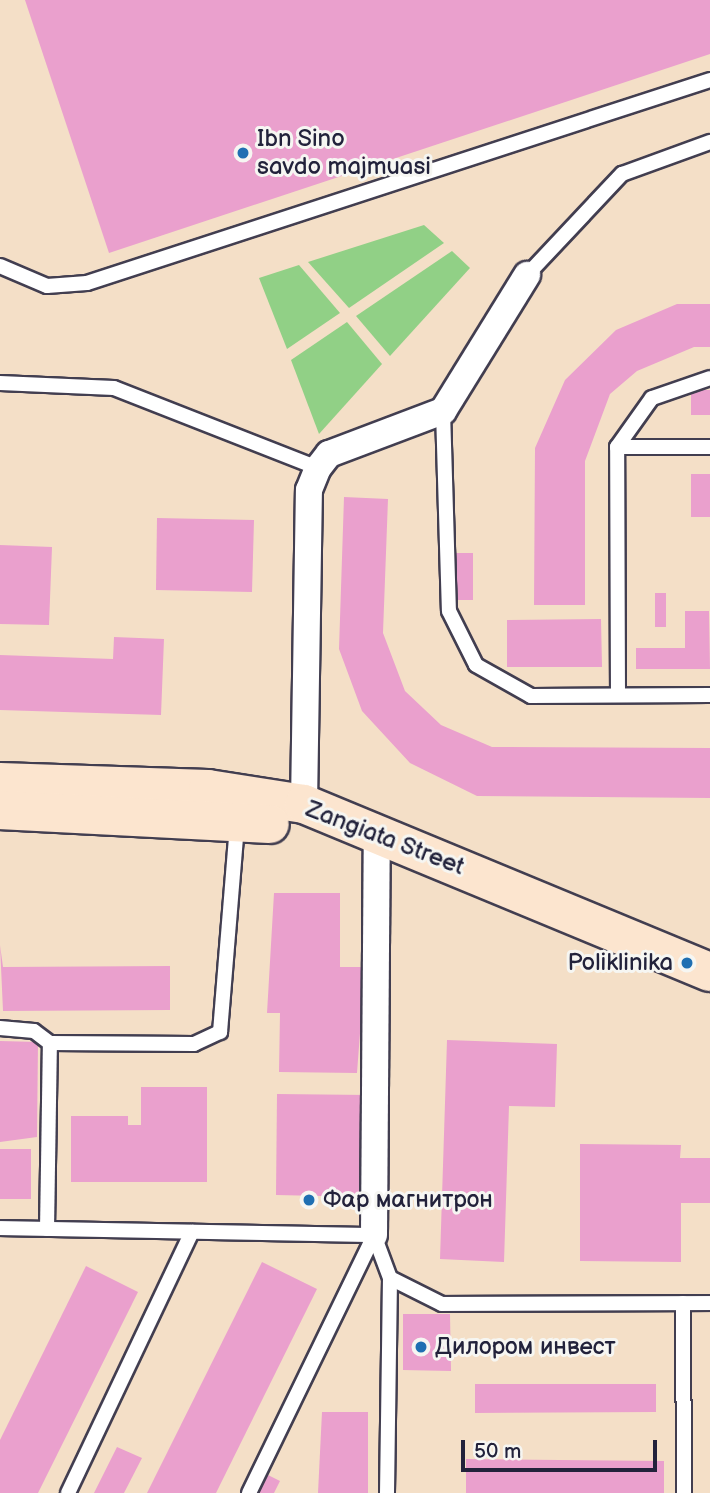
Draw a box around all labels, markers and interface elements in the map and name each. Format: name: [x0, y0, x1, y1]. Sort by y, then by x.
place label: Ibn Sino savdo majmuasi: [257, 125, 431, 181]
marker: Ibn Sino savdo majmuasi: [235, 145, 251, 161]
street label: Zangiata Street: [302, 795, 468, 881]
place label: Poliklinika: [567, 949, 673, 977]
marker: Poliklinika: [679, 955, 695, 971]
place label: Фар магнитрон: [323, 1186, 493, 1214]
marker: Фар магнитрон: [301, 1192, 317, 1208]
place label: Дилором инвест: [435, 1333, 616, 1361]
marker: Дилором инвест: [413, 1339, 429, 1355]
scale bar: [465, 1426, 661, 1470]
text: 50 m: [474, 1439, 521, 1464]

